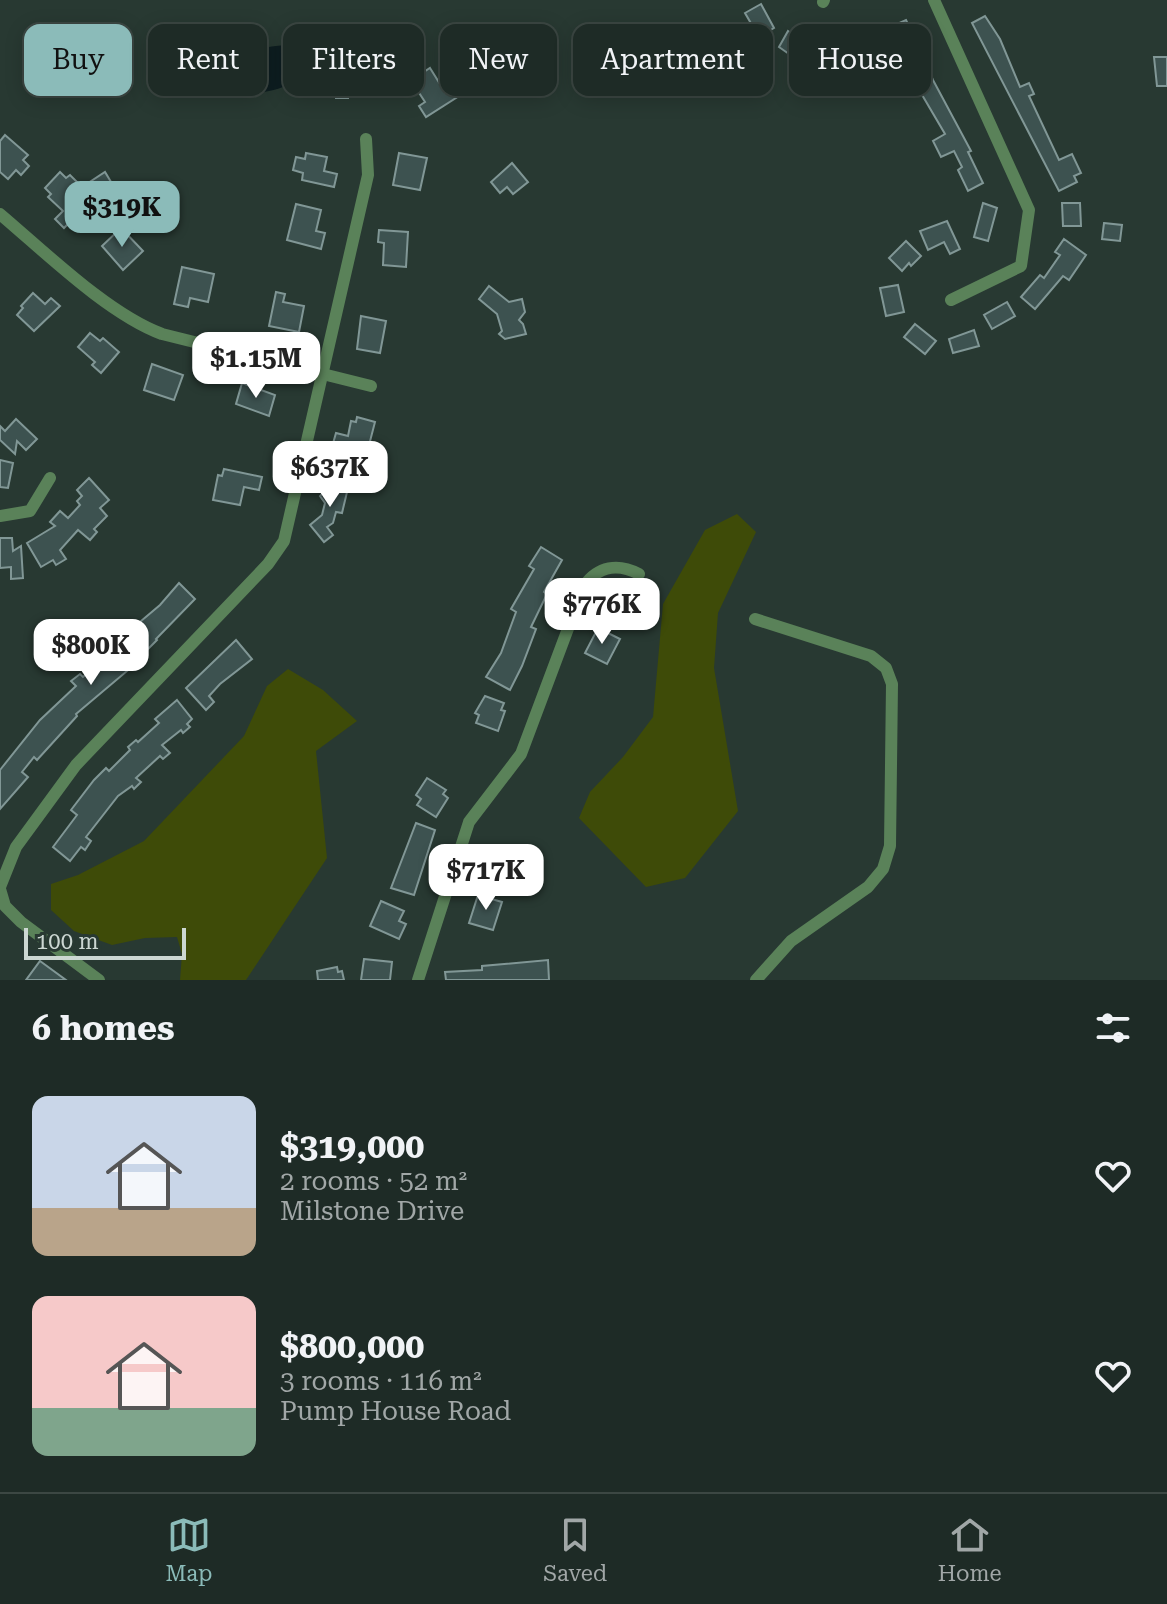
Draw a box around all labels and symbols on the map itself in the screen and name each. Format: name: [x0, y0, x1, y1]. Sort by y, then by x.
pin: $319K: [66, 181, 178, 249]
pin: $1.15M: [191, 332, 321, 400]
pin: $637K: [274, 441, 386, 509]
pin: $776K: [546, 578, 658, 646]
pin: $800K: [35, 619, 147, 687]
pin: $717K: [430, 844, 542, 912]
scale bar: [24, 924, 186, 960]

